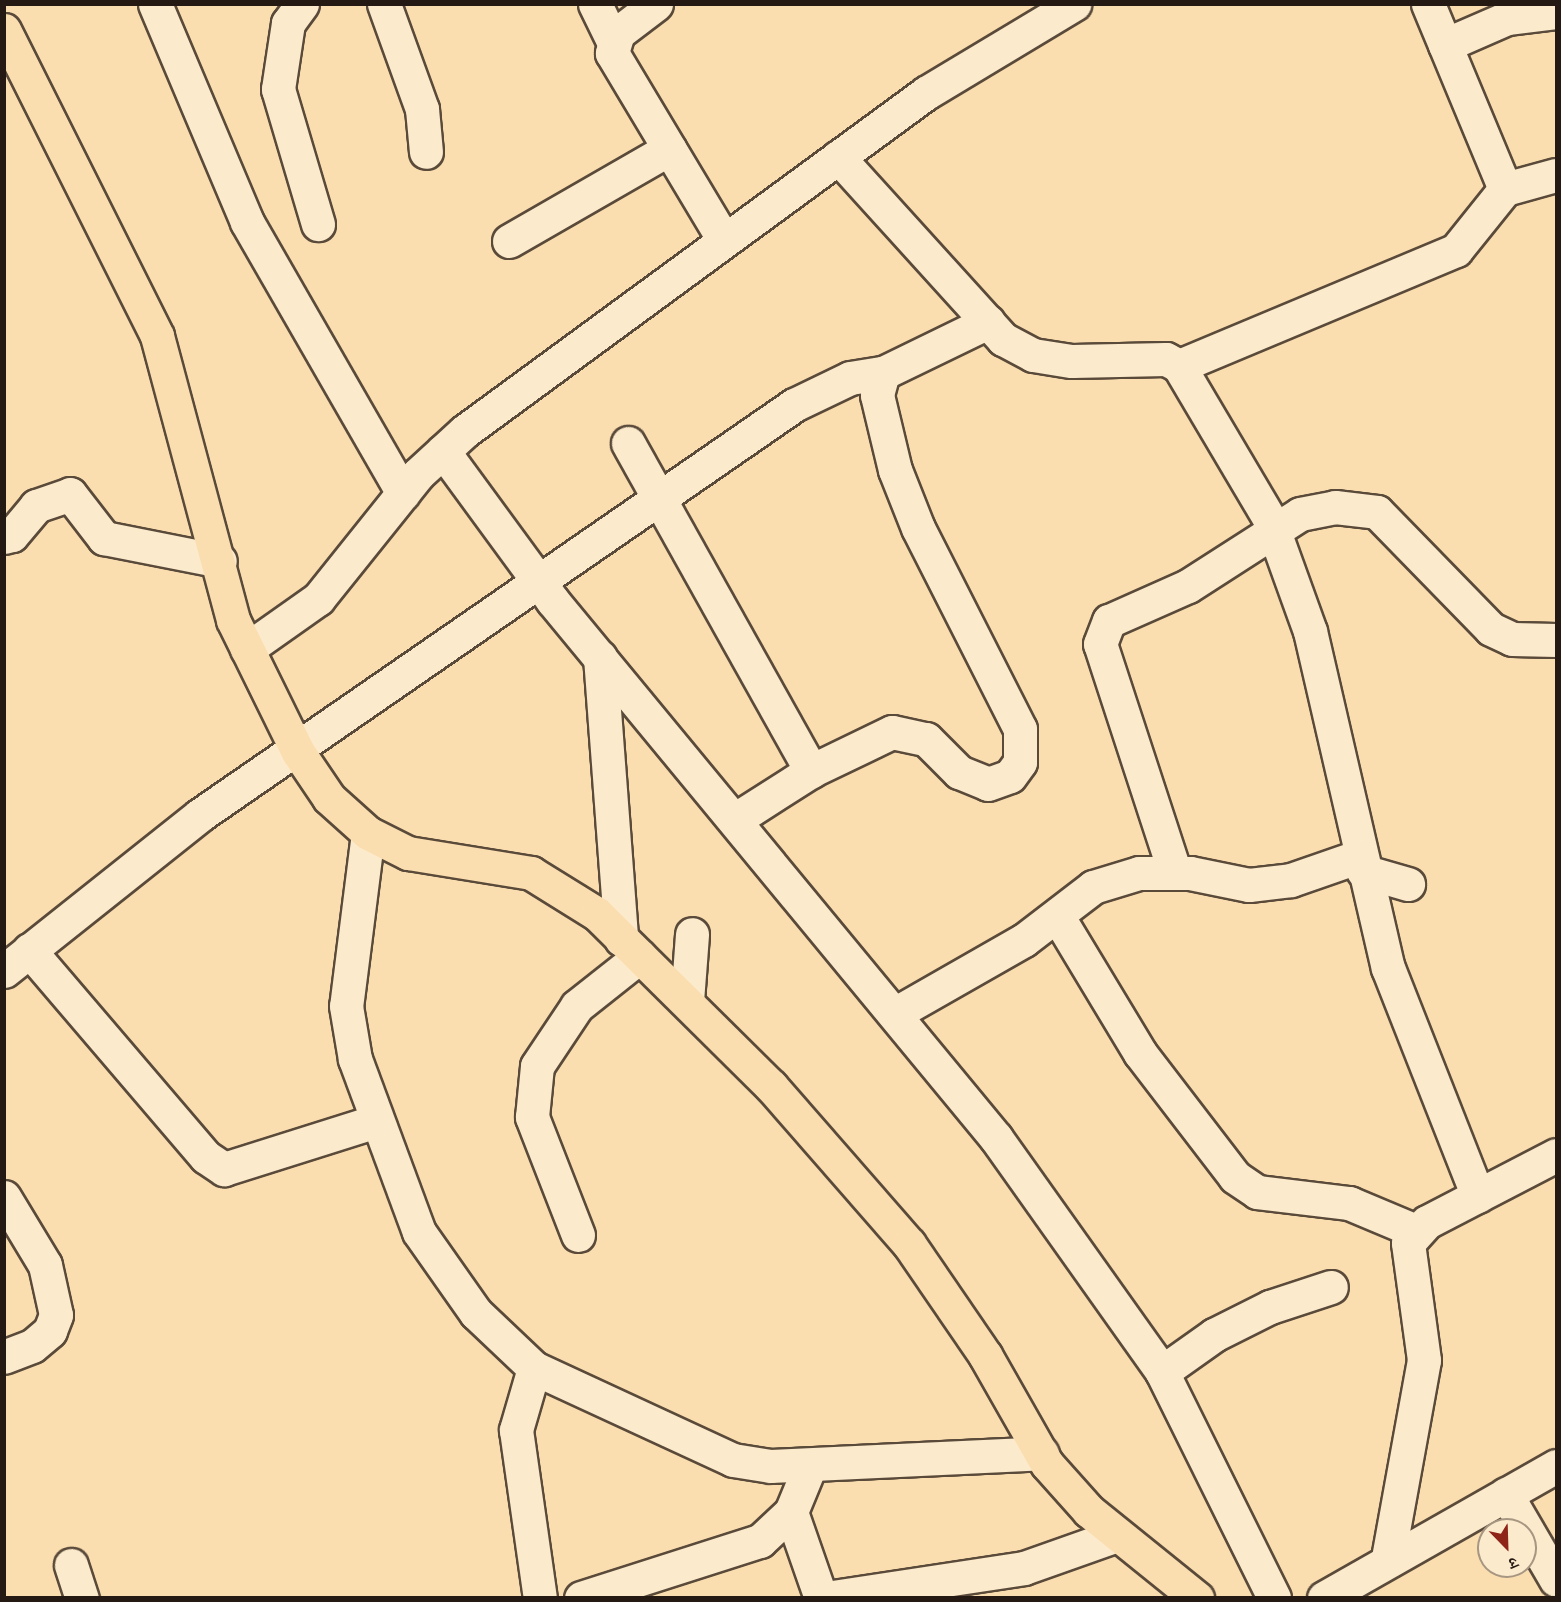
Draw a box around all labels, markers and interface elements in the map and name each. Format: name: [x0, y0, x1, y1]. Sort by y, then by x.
north arrow: [1477, 1518, 1537, 1578]
text: उ: [1506, 1553, 1521, 1574]

